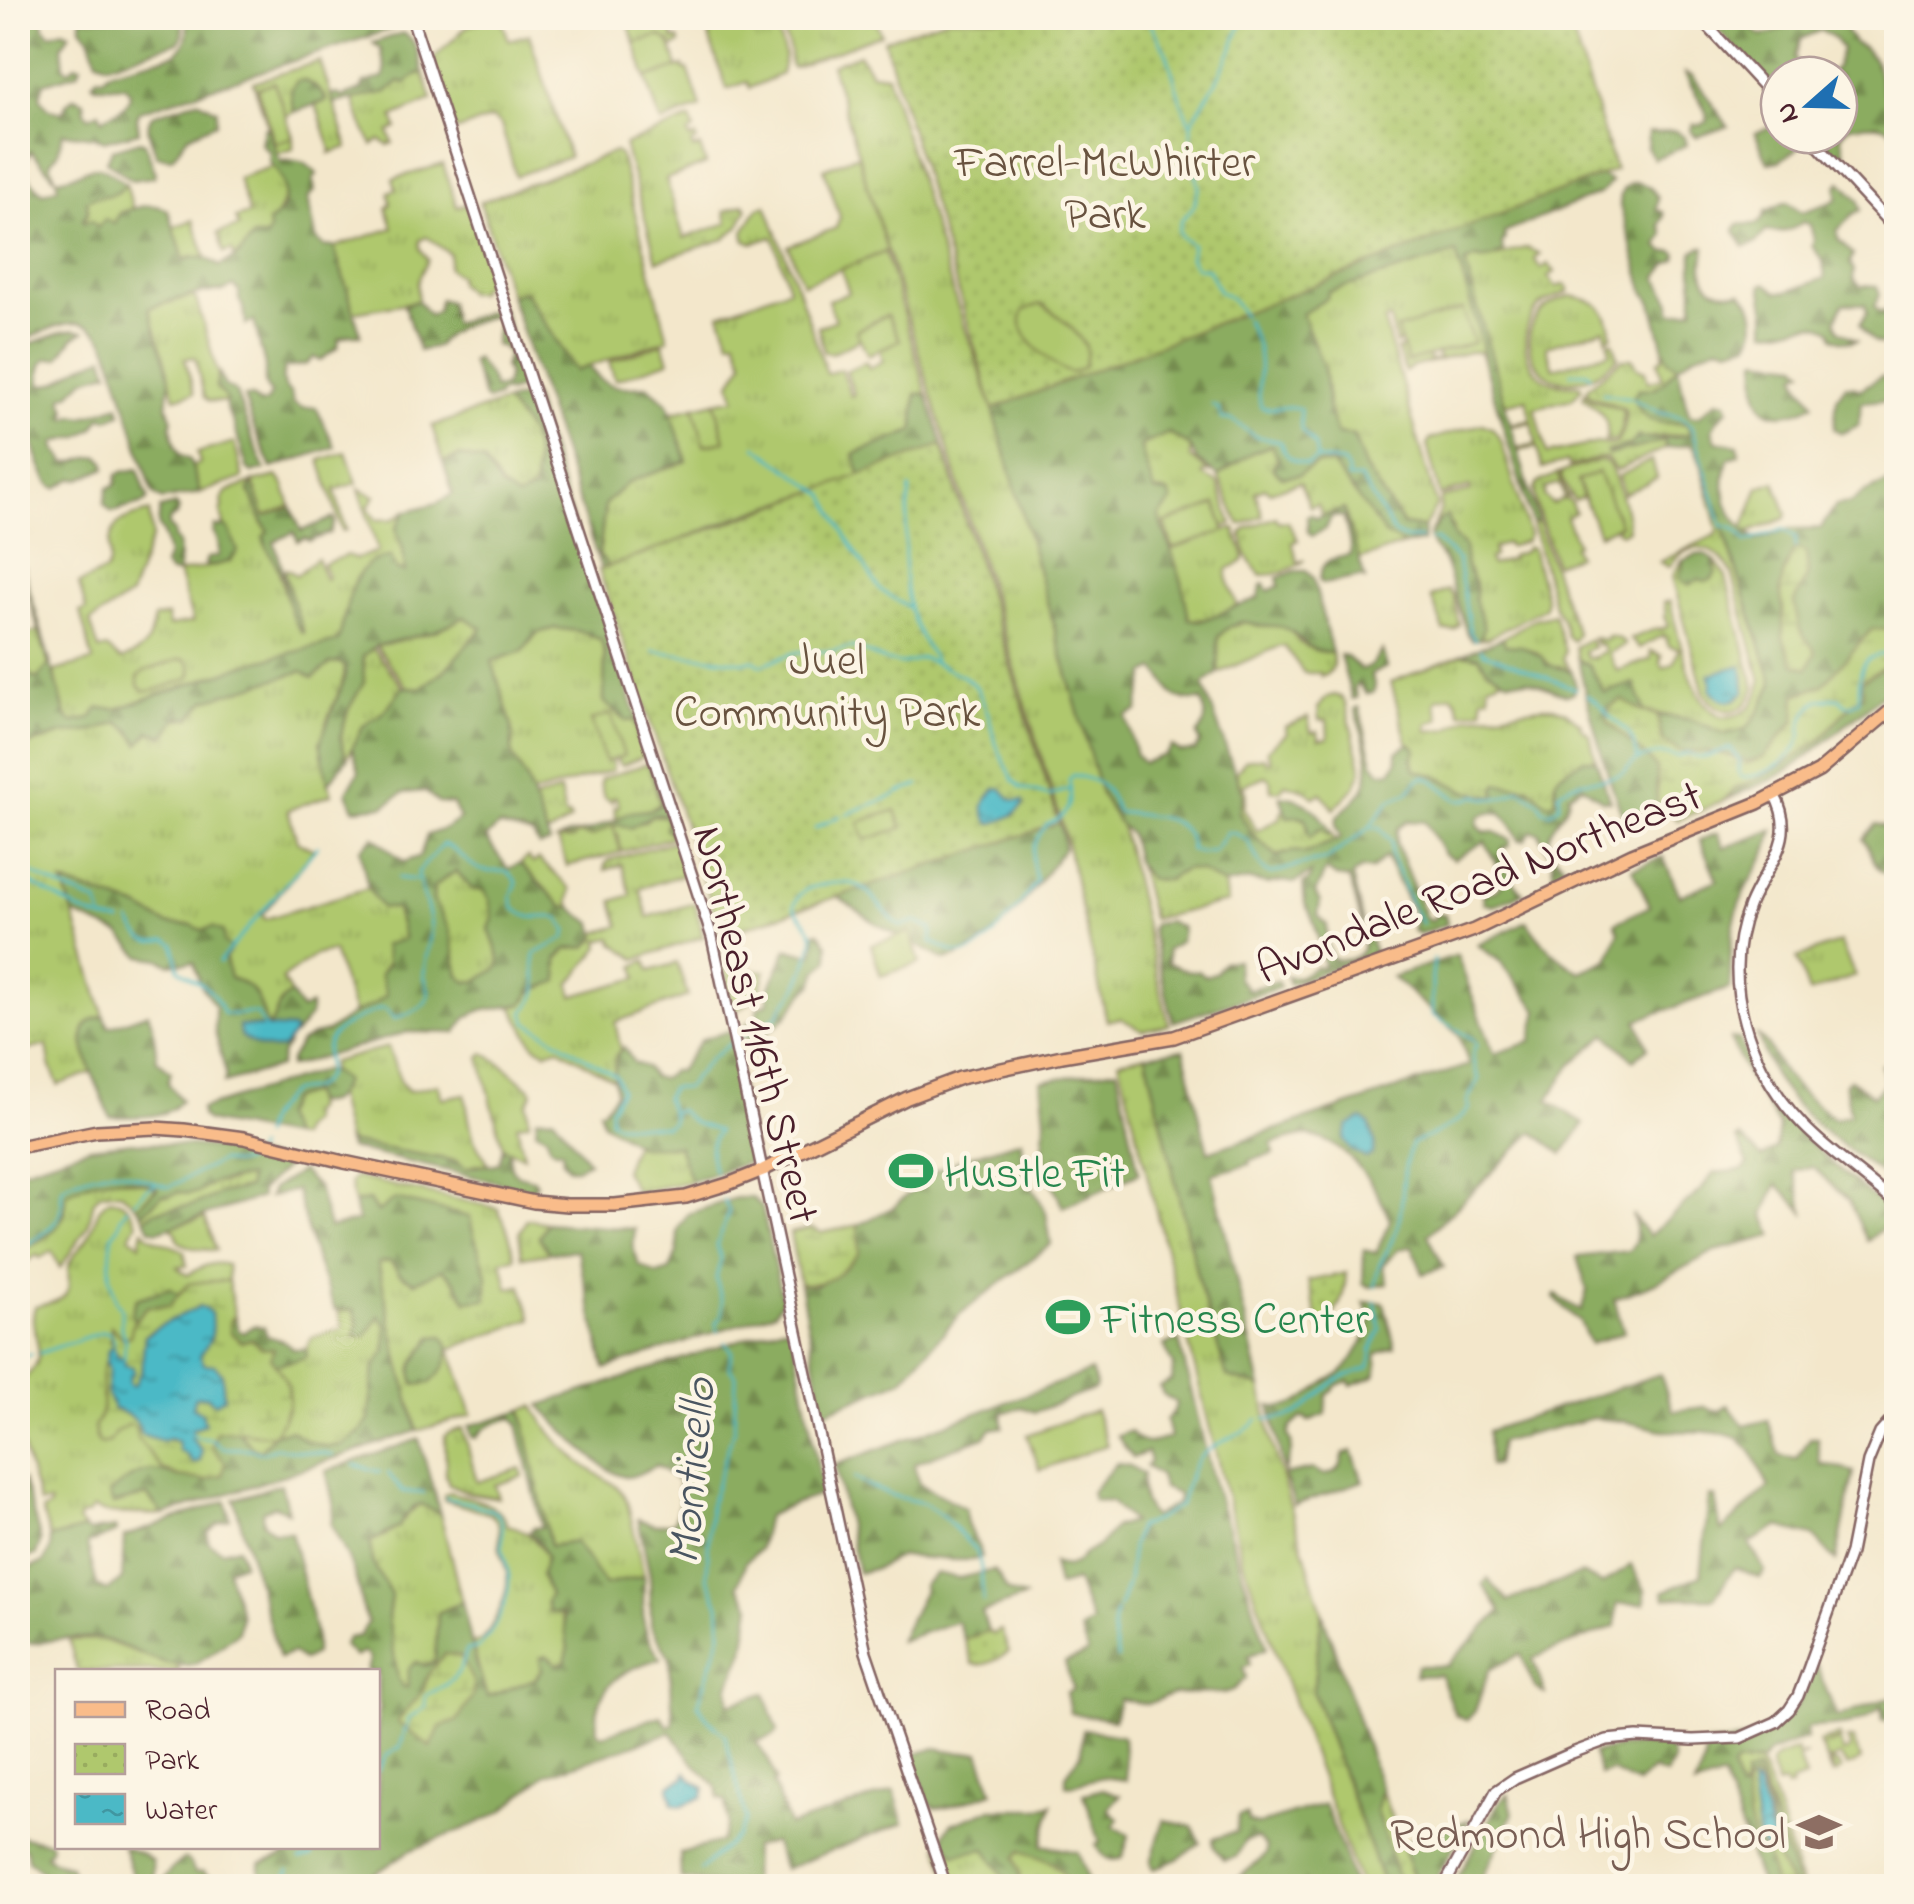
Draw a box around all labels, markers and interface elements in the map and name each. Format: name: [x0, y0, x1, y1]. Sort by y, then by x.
north arrow: [1759, 55, 1859, 155]
text: N: [1766, 96, 1811, 128]
park label: Farrel-McWhirter Park: [954, 132, 1255, 250]
park label: Juel Community Park: [674, 630, 981, 748]
street label: Avondale Road Northeast: [1247, 765, 1712, 1004]
street label: Northeast 116th Street: [672, 820, 834, 1231]
place label: Hustle Fit: [944, 1143, 1125, 1209]
sports icon: Hustle Fit: [887, 1147, 935, 1195]
place label: Fitness Center: [1100, 1289, 1369, 1355]
sports icon: Fitness Center: [1044, 1293, 1092, 1341]
water label: Monticello: [651, 1373, 737, 1567]
legend: [55, 1669, 380, 1849]
text: Road: [145, 1690, 210, 1734]
text: Park: [145, 1740, 200, 1784]
text: Water: [145, 1790, 218, 1834]
place label: Redmond High School: [1390, 1804, 1786, 1871]
school or university icon: Redmond High School: [1795, 1808, 1843, 1856]

